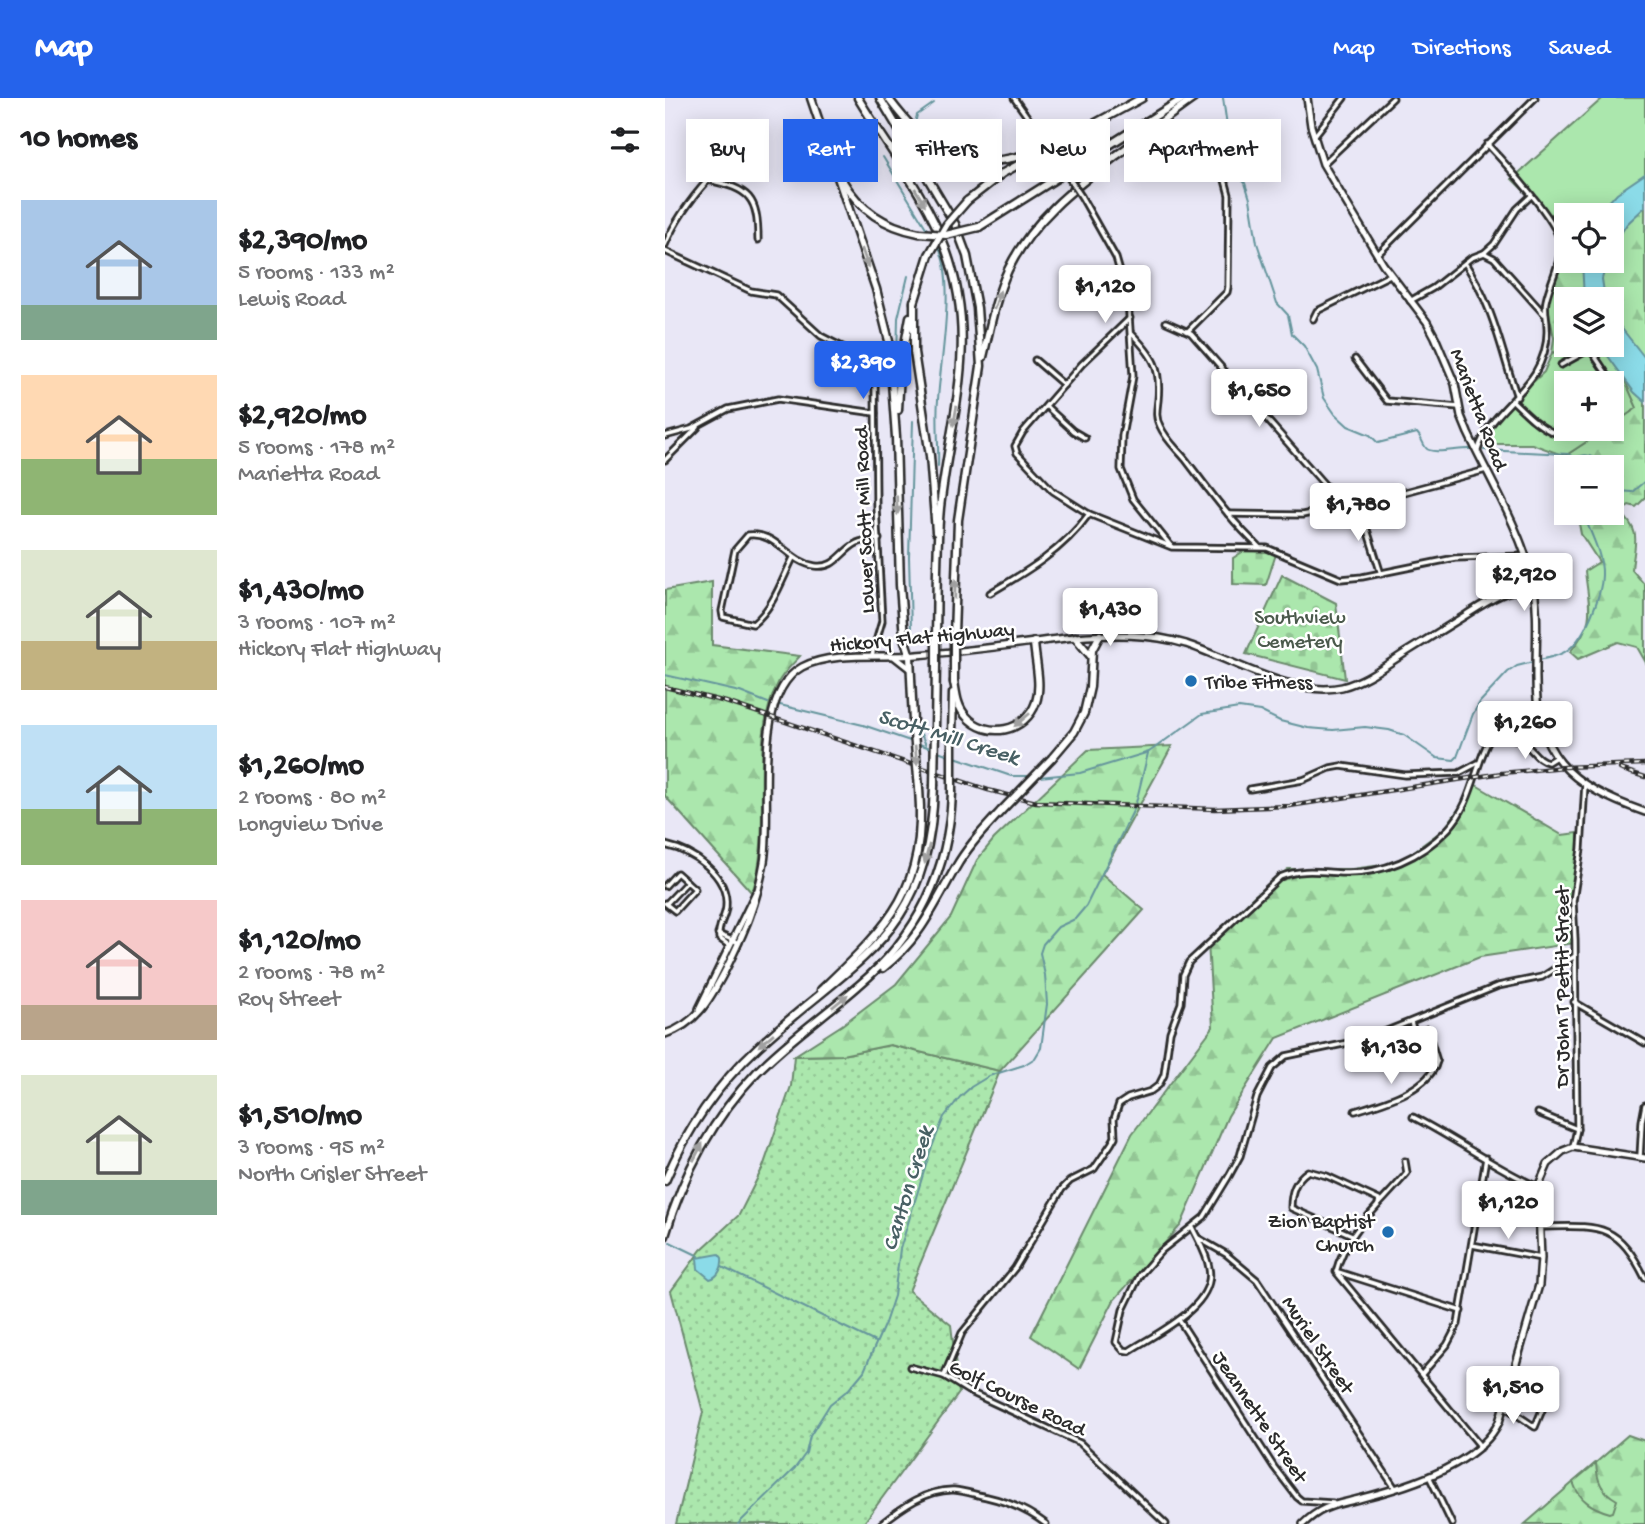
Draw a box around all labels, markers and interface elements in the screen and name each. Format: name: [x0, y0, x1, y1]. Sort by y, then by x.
text: Map: [35, 30, 92, 68]
text: Map: [1333, 35, 1375, 64]
text: Directions: [1413, 35, 1511, 64]
text: Saved: [1549, 35, 1610, 64]
chip: Buy: [686, 119, 769, 182]
chip: Rent: [783, 119, 878, 182]
chip: Filters: [892, 119, 1002, 182]
chip: New: [1016, 119, 1110, 182]
chip: Apartment: [1124, 119, 1281, 182]
icon: filters: [606, 121, 644, 159]
text: 10 homes: [21, 123, 137, 158]
one-way arrow: [914, 188, 926, 207]
map controls: [1554, 203, 1624, 525]
button: locate: [1554, 203, 1624, 273]
text: $2,390/mo: [238, 225, 367, 260]
icon: home: [77, 228, 161, 312]
one-way arrow: [860, 247, 871, 268]
text: 5 rooms · 133 m²: [238, 260, 395, 287]
pin: $1,120: [1048, 266, 1162, 325]
text: $1,120: [1075, 274, 1135, 301]
text: Lewis Road: [238, 287, 345, 314]
button: layers: [1554, 287, 1624, 357]
one-way arrow: [992, 289, 1002, 310]
pin: $2,390: [806, 342, 920, 401]
street label: Marietta Road: [1442, 346, 1512, 476]
text: $2,390: [830, 350, 896, 377]
pin: $1,650: [1202, 370, 1316, 429]
button: +: [1554, 371, 1624, 441]
text: $1,650: [1227, 378, 1291, 405]
text: $2,920/mo: [238, 400, 366, 435]
icon: home: [77, 403, 161, 487]
one-way arrow: [949, 405, 960, 427]
street label: Lower Scott Mill Road: [851, 424, 882, 614]
text: 5 rooms · 178 m²: [238, 435, 395, 462]
button: −: [1554, 455, 1624, 525]
text: Marietta Road: [238, 462, 379, 489]
pin: $1,780: [1301, 484, 1415, 543]
text: $1,780: [1326, 492, 1390, 519]
one-way arrow: [892, 494, 903, 516]
pin: $2,920: [1467, 554, 1581, 613]
text: $2,920: [1492, 562, 1556, 589]
text: $1,430/mo: [238, 575, 364, 610]
one-way arrow: [950, 577, 961, 599]
icon: home: [77, 578, 161, 662]
pin: $1,430: [1053, 588, 1167, 648]
text: $1,430: [1079, 597, 1141, 624]
park label: Southview Cemetery: [1254, 607, 1346, 656]
text: 3 rooms · 107 m²: [238, 610, 396, 637]
street label: Hickory Flat Highway: [829, 619, 1016, 660]
text: Hickory Flat Highway: [238, 637, 441, 664]
place label: Tribe Fitness: [1204, 672, 1313, 697]
marker: Tribe Fitness: [1183, 673, 1199, 689]
pin: $1,260: [1468, 702, 1582, 761]
water label: Scott Mill Creek: [874, 704, 1024, 773]
text: $1,260: [1494, 710, 1556, 737]
one-way arrow: [1013, 712, 1031, 728]
one-way arrow: [911, 744, 922, 766]
text: $1,260/mo: [238, 750, 364, 785]
icon: home: [77, 753, 161, 837]
text: 2 rooms · 80 m²: [238, 785, 386, 812]
text: Longview Drive: [238, 812, 383, 839]
one-way arrow: [921, 843, 932, 865]
street label: Dr John T Pettit Street: [1552, 884, 1577, 1090]
text: $1,120/mo: [238, 925, 361, 960]
icon: home: [77, 928, 161, 1012]
text: 2 rooms · 78 m²: [238, 960, 385, 987]
text: Roy Street: [238, 987, 340, 1014]
one-way arrow: [830, 994, 848, 1009]
pin: $1,130: [1334, 1026, 1448, 1086]
one-way arrow: [757, 1032, 775, 1048]
text: $1,130: [1360, 1035, 1422, 1062]
text: $1,510/mo: [238, 1100, 362, 1135]
icon: home: [77, 1103, 161, 1187]
water label: Canton Creek: [878, 1121, 942, 1254]
text: 3 rooms · 95 m²: [238, 1135, 385, 1162]
one-way arrow: [693, 1142, 704, 1162]
text: North Crisler Street: [238, 1162, 426, 1189]
pin: $1,120: [1451, 1182, 1565, 1241]
text: $1,120: [1478, 1190, 1538, 1217]
place label: Zion Baptist Church: [1268, 1211, 1376, 1260]
marker: Zion Baptist Church: [1380, 1224, 1396, 1240]
street label: Muriel Street: [1274, 1292, 1359, 1402]
street label: Jeannette Street: [1205, 1347, 1313, 1491]
street label: Golf Course Road: [944, 1356, 1090, 1445]
pin: $1,510: [1456, 1366, 1570, 1426]
text: $1,510: [1482, 1375, 1544, 1402]

